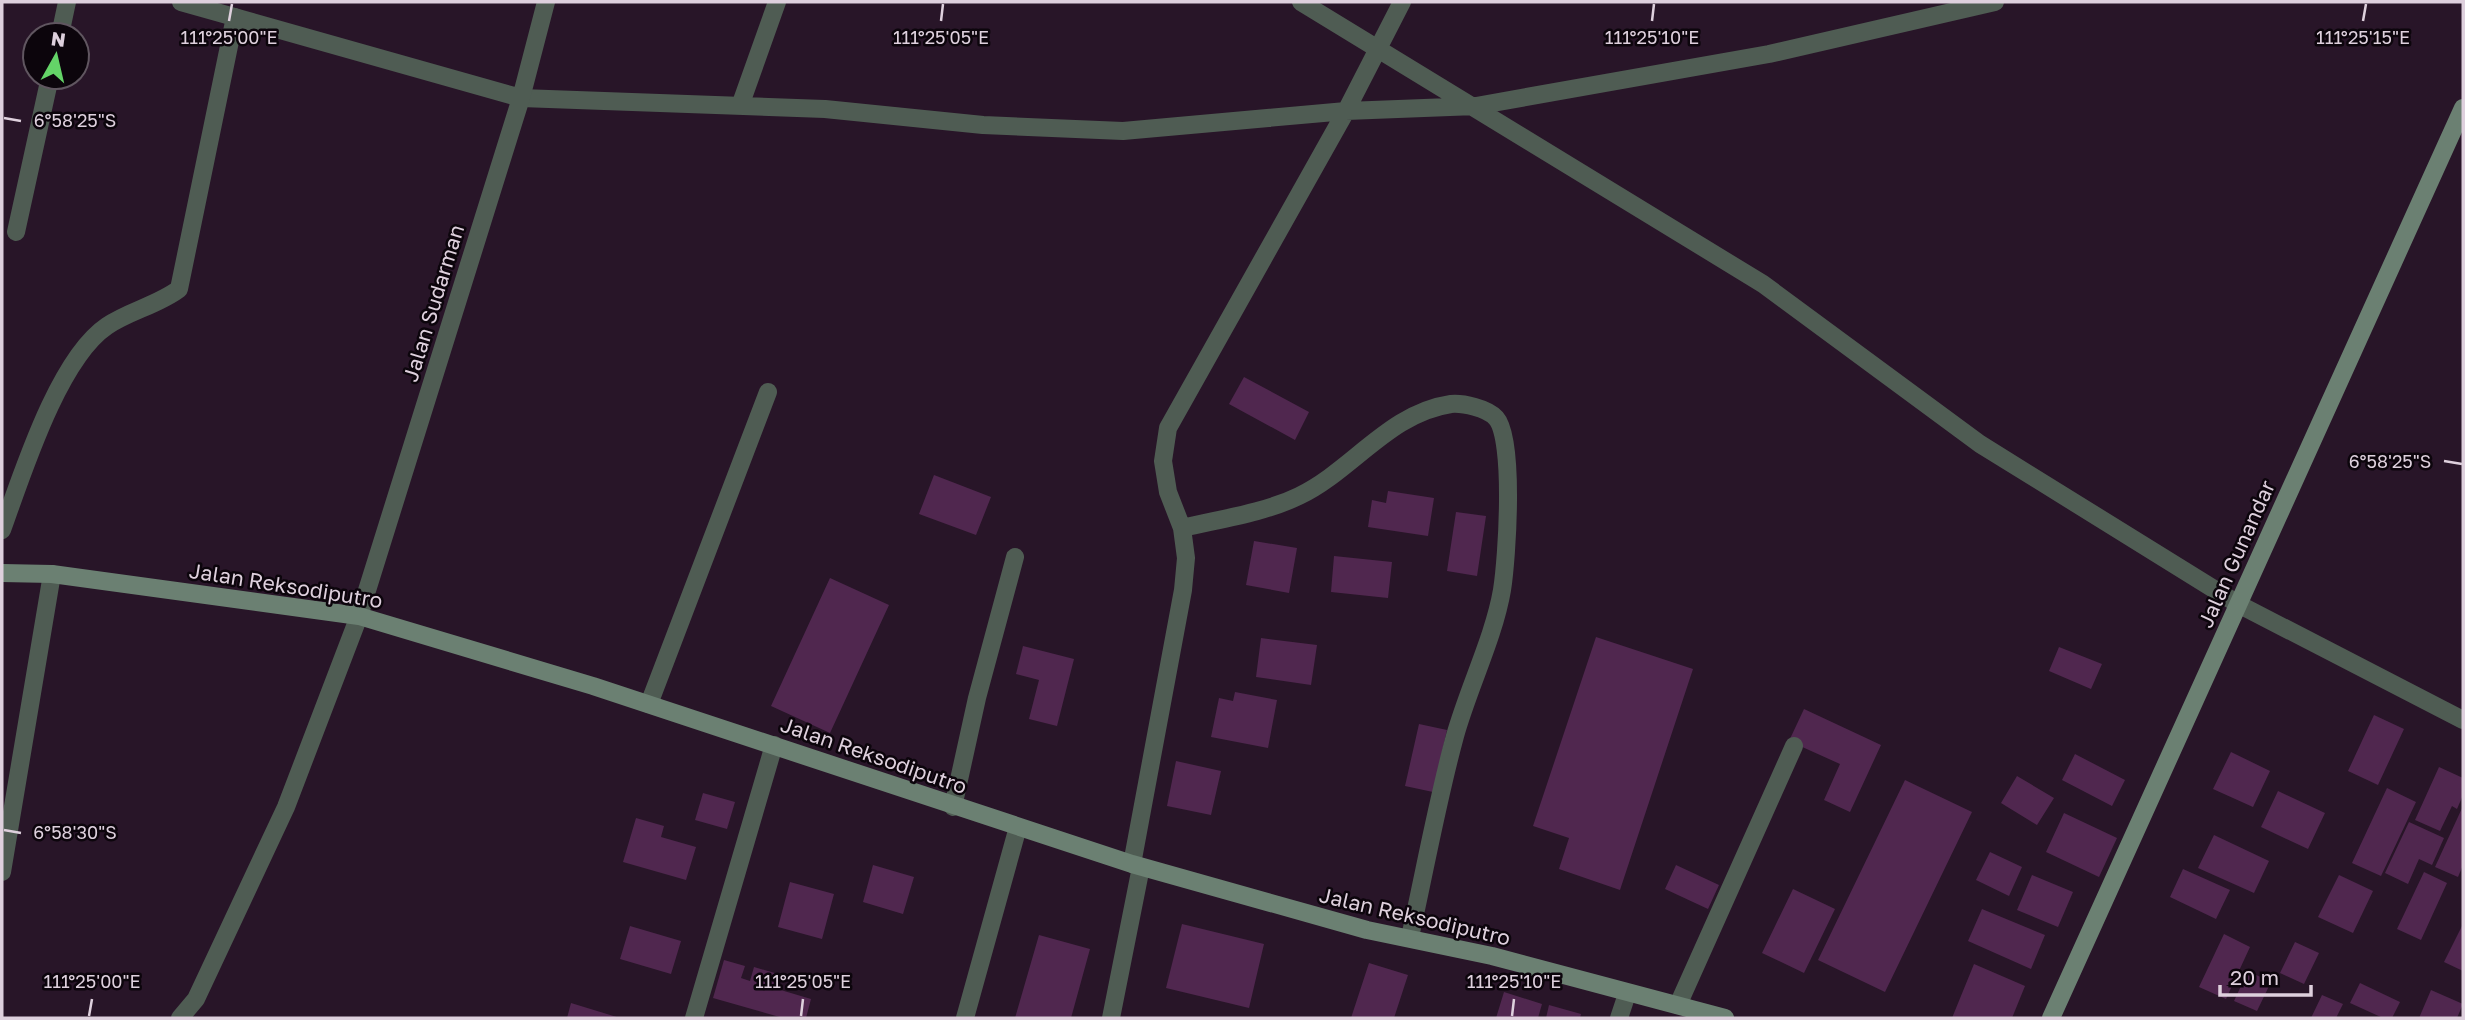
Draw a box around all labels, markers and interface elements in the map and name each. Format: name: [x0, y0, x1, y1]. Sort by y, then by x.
north arrow: [21, 21, 91, 91]
text: N: [50, 26, 67, 51]
text: 111°25'00"E: [181, 26, 277, 48]
text: 111°25'05"E: [893, 26, 989, 48]
text: 111°25'10"E: [1605, 26, 1699, 48]
text: 111°25'15"E: [2316, 26, 2410, 48]
text: 6°58'25"S: [34, 109, 116, 131]
street label: Jalan Sudarman: [397, 221, 469, 385]
text: 6°58'25"S: [2349, 450, 2431, 472]
street label: Jalan Gunandar: [2192, 476, 2280, 632]
street label: Jalan Reksodiputro: [188, 557, 384, 613]
street label: Jalan Reksodiputro: [777, 711, 971, 799]
text: 6°58'30"S: [33, 821, 117, 843]
street label: Jalan Reksodiputro: [1317, 881, 1513, 951]
scale bar: [2220, 954, 2311, 998]
text: 20 m: [2230, 964, 2279, 990]
text: 111°25'00"E: [44, 970, 140, 992]
text: 111°25'05"E: [755, 970, 851, 992]
text: 111°25'10"E: [1467, 970, 1561, 992]

